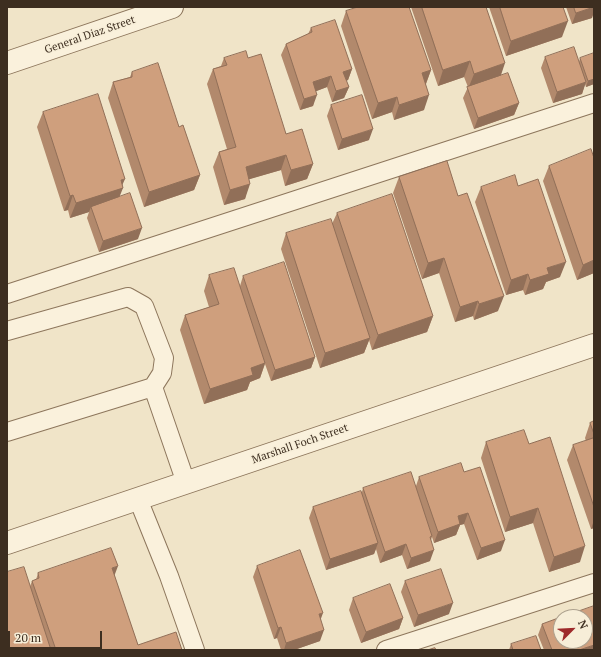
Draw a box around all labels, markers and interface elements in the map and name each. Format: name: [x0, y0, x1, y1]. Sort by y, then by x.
street label: General Diaz Street: [43, 13, 137, 57]
street label: Marshall Foch Street: [250, 421, 350, 467]
north arrow: [553, 609, 593, 649]
text: N: [575, 618, 591, 631]
scale bar: [10, 623, 104, 649]
text: 20 m: [15, 630, 41, 645]

